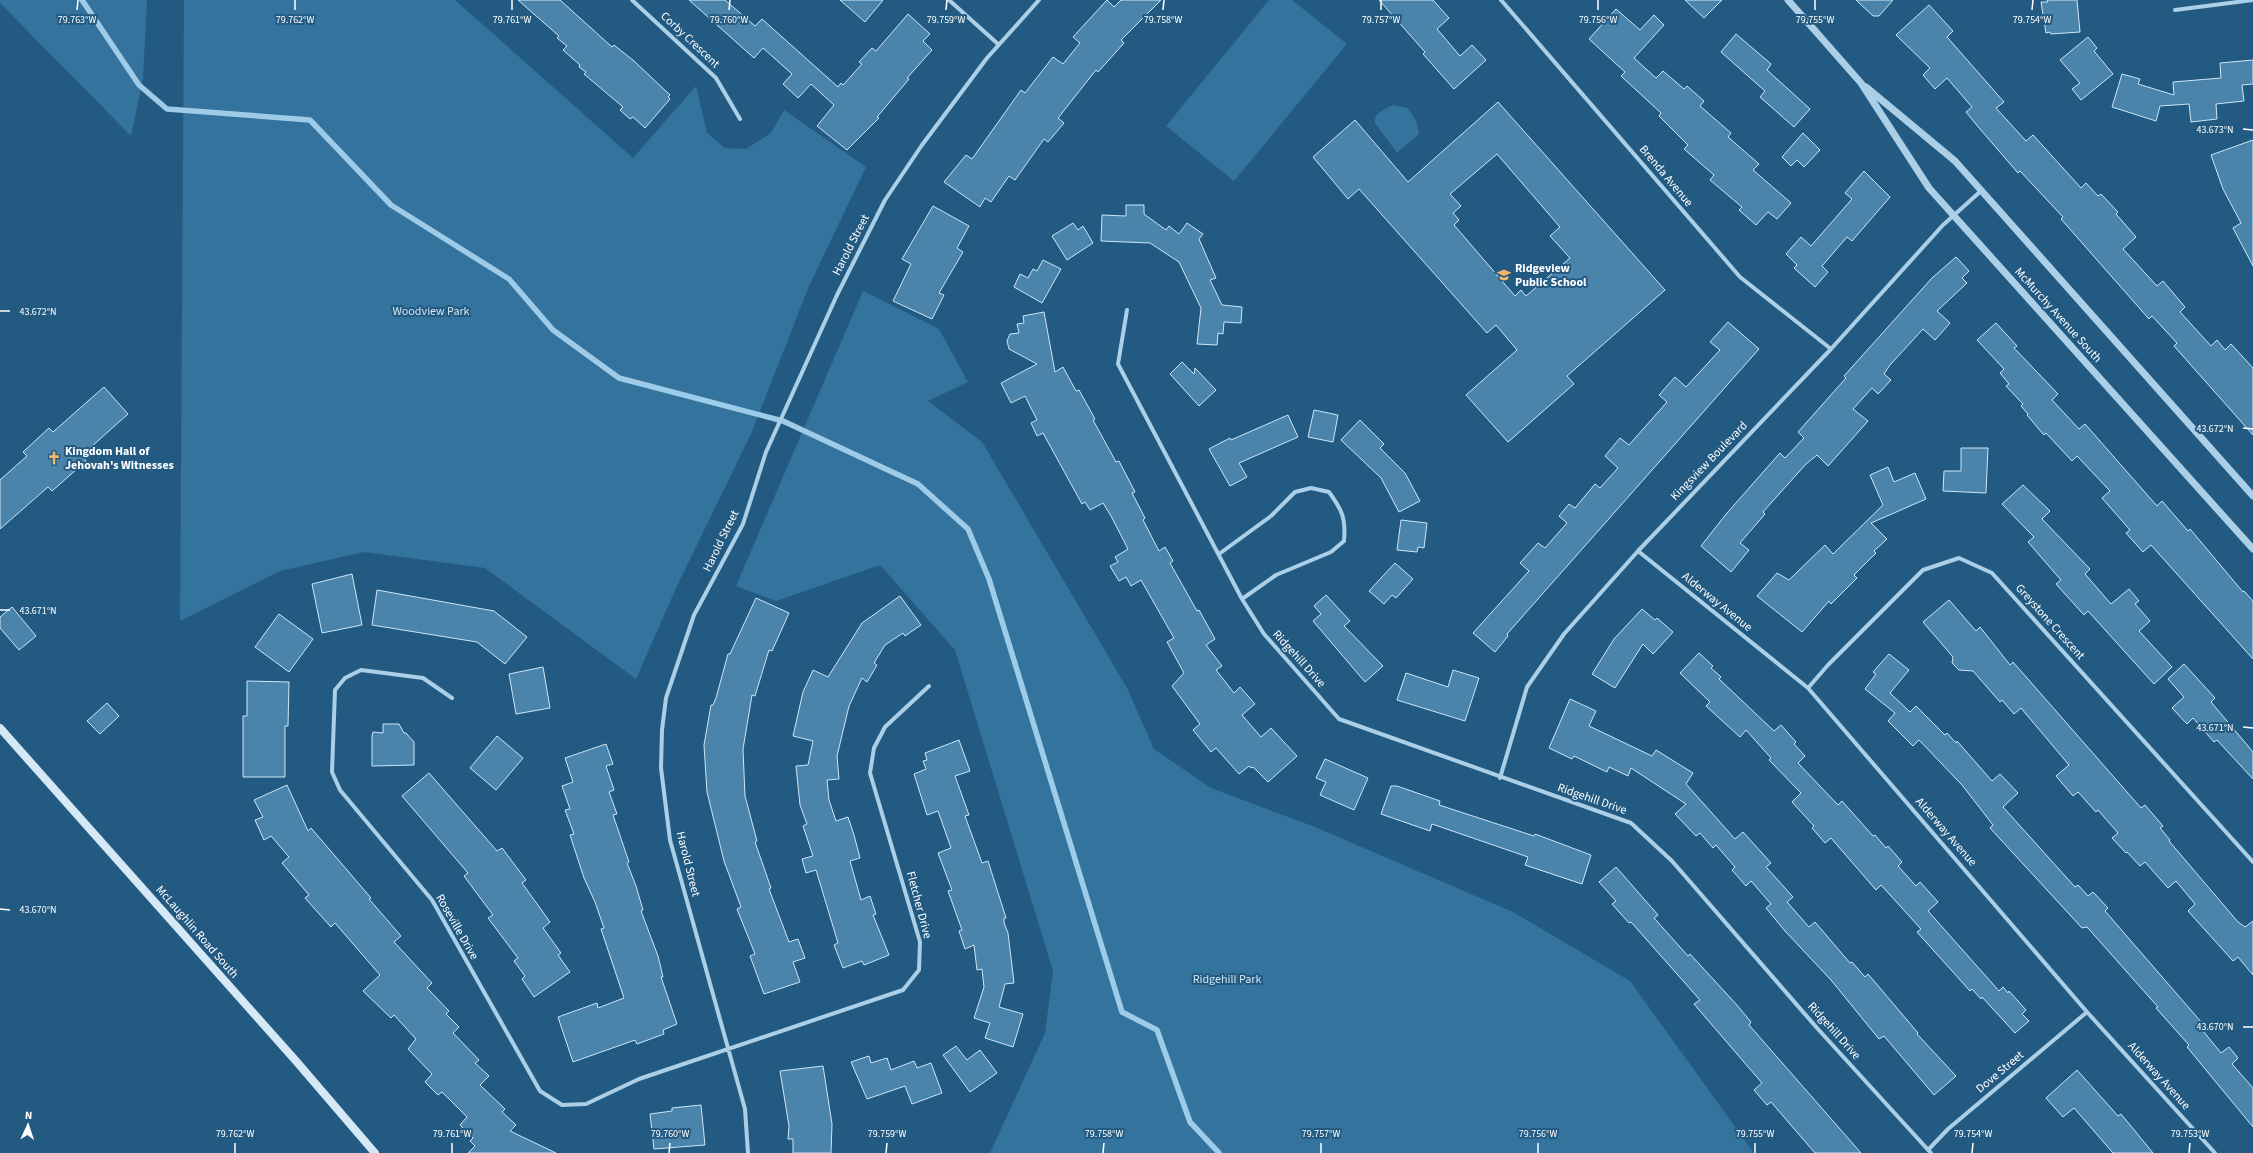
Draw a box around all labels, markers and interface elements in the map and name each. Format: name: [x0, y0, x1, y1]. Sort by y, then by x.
street label: Corby Crescent: [656, 8, 724, 72]
text: 79.763°W: [58, 13, 96, 27]
text: 79.762°W: [276, 13, 314, 27]
text: 79.761°W: [493, 13, 531, 27]
text: 79.760°W: [710, 13, 748, 27]
text: 79.759°W: [927, 13, 965, 27]
text: 79.758°W: [1144, 13, 1182, 27]
text: 79.757°W: [1362, 13, 1400, 27]
text: 79.756°W: [1579, 13, 1617, 27]
text: 79.755°W: [1796, 13, 1834, 27]
text: 79.754°W: [2013, 13, 2051, 27]
text: 43.673°N: [2196, 123, 2234, 137]
street label: Brenda Avenue: [1635, 142, 1697, 210]
street label: Harold Street: [828, 211, 874, 279]
place label: Ridgeview Public School: [1515, 260, 1587, 291]
street label: McMurchy Avenue South: [2011, 264, 2105, 366]
school or university icon: Ridgeview Public School: [1496, 267, 1512, 283]
park label: Woodview Park: [392, 303, 470, 320]
text: 43.672°N: [19, 305, 57, 319]
street label: Kingsview Boulevard: [1667, 418, 1751, 504]
text: 43.672°N: [2196, 422, 2234, 436]
place label: Kingdom Hall of Jehovah's Witnesses: [65, 443, 174, 474]
church icon: Kingdom Hall of Jehovah's Witnesses: [46, 450, 62, 466]
street label: Harold Street: [699, 507, 743, 575]
street label: Alderway Avenue: [1678, 568, 1756, 636]
street label: Greystone Crescent: [2011, 580, 2089, 664]
text: 43.671°N: [19, 604, 57, 618]
street label: Ridgehill Drive: [1268, 626, 1330, 692]
text: 43.671°N: [2196, 721, 2234, 735]
street label: Ridgehill Drive: [1555, 779, 1629, 819]
street label: Alderway Avenue: [1911, 794, 1981, 870]
street label: Harold Street: [672, 830, 704, 898]
street label: Fletcher Drive: [902, 869, 936, 941]
street label: McLaughlin Road South: [152, 882, 242, 982]
street label: Roseville Drive: [431, 891, 483, 963]
text: 43.670°N: [19, 903, 57, 917]
park label: Ridgehill Park: [1193, 971, 1261, 988]
street label: Ridgehill Drive: [1803, 998, 1865, 1064]
text: 43.670°N: [2196, 1020, 2234, 1034]
street label: Alderway Avenue: [2124, 1038, 2194, 1114]
street label: Dove Street: [1972, 1047, 2028, 1097]
north arrow: [8, 1105, 48, 1145]
text: N: [24, 1108, 33, 1123]
text: 79.762°W: [216, 1127, 254, 1141]
text: 79.761°W: [433, 1127, 471, 1141]
text: 79.760°W: [651, 1127, 689, 1141]
text: 79.759°W: [868, 1127, 906, 1141]
text: 79.758°W: [1085, 1127, 1123, 1141]
text: 79.757°W: [1302, 1127, 1340, 1141]
text: 79.756°W: [1519, 1127, 1557, 1141]
text: 79.755°W: [1736, 1127, 1774, 1141]
text: 79.754°W: [1954, 1127, 1992, 1141]
text: 79.753°W: [2171, 1127, 2209, 1141]

